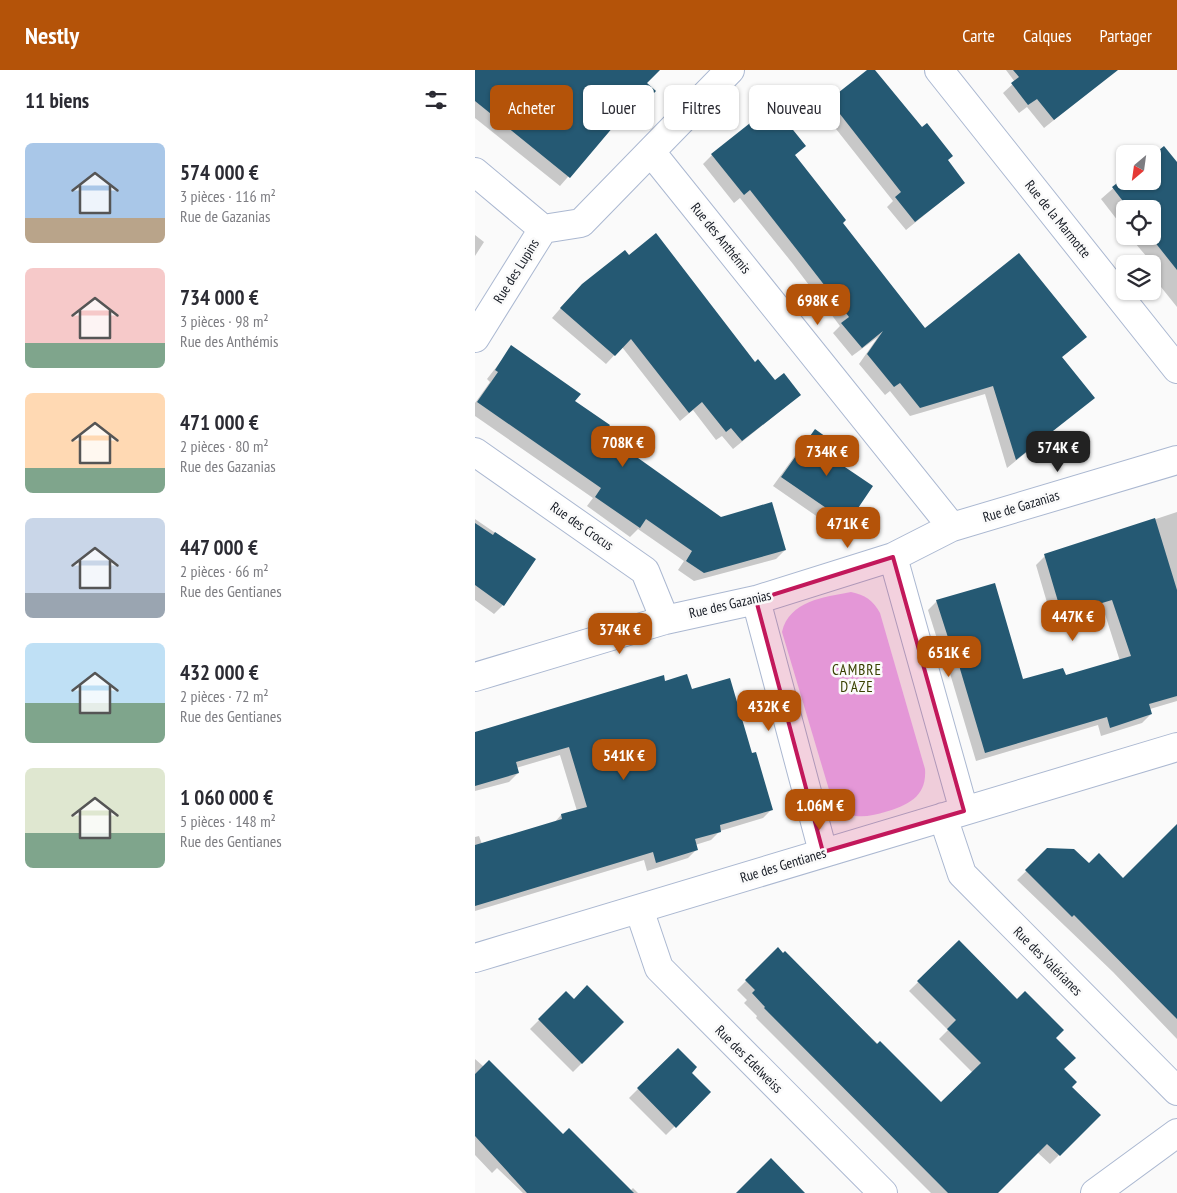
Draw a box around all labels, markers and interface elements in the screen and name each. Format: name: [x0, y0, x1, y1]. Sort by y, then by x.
text: Nestly: [25, 20, 79, 51]
text: Carte: [962, 24, 995, 47]
text: Calques: [1023, 24, 1072, 47]
text: Partager: [1100, 24, 1152, 47]
chip: Acheter: [490, 85, 573, 130]
chip: Louer: [583, 85, 654, 130]
chip: Filtres: [664, 85, 739, 130]
chip: Nouveau: [749, 85, 840, 130]
icon: filters: [422, 86, 450, 114]
text: 11 biens: [25, 87, 89, 114]
north arrow: [1116, 145, 1161, 190]
map controls: [1116, 145, 1161, 300]
text: 574 000 €: [180, 159, 259, 186]
icon: home: [65, 163, 125, 223]
street label: Rue de la Marmotte: [1021, 176, 1095, 262]
text: 3 pièces · 116 m²: [180, 186, 276, 206]
street label: Rue des Anthémis: [687, 199, 755, 277]
button: locate: [1116, 200, 1161, 245]
text: Rue de Gazanias: [180, 206, 270, 226]
street label: Rue des Lupins: [489, 235, 543, 307]
button: layers: [1116, 255, 1161, 300]
text: 734 000 €: [180, 284, 259, 311]
pin: 698K €: [777, 284, 859, 326]
icon: home: [65, 288, 125, 348]
text: 698K €: [797, 290, 839, 310]
text: 3 pièces · 98 m²: [180, 311, 269, 331]
text: Rue des Anthémis: [180, 331, 278, 351]
text: 471 000 €: [180, 409, 259, 436]
icon: home: [65, 413, 125, 473]
pin: 708K €: [582, 426, 664, 468]
pin: 574K €: [1017, 430, 1099, 473]
text: 708K €: [602, 432, 644, 452]
pin: 734K €: [786, 434, 868, 477]
text: 2 pièces · 80 m²: [180, 436, 269, 456]
text: 574K €: [1037, 437, 1079, 457]
text: 734K €: [806, 441, 848, 461]
text: Rue des Gazanias: [180, 456, 276, 476]
street label: Rue de Gazanias: [981, 486, 1062, 526]
street label: Rue des Crocus: [547, 498, 617, 554]
pin: 471K €: [807, 506, 889, 549]
text: 471K €: [827, 513, 869, 533]
text: 447 000 €: [180, 534, 258, 561]
icon: home: [65, 538, 125, 598]
text: 2 pièces · 66 m²: [180, 561, 269, 581]
text: Rue des Gentianes: [180, 581, 282, 601]
street label: Rue des Gazanias: [687, 586, 773, 622]
pin: 447K €: [1032, 600, 1114, 642]
text: 447K €: [1052, 606, 1094, 626]
pin: 374K €: [579, 612, 661, 655]
text: 374K €: [599, 619, 641, 639]
pin: 651K €: [908, 636, 990, 678]
text: 651K €: [928, 642, 970, 662]
text: 432 000 €: [180, 659, 259, 686]
district label: CAMBRE D'AZE: [832, 660, 882, 696]
icon: home: [65, 663, 125, 723]
text: 2 pièces · 72 m²: [180, 686, 269, 706]
pin: 432K €: [728, 690, 810, 732]
text: 432K €: [748, 696, 790, 716]
text: Rue des Gentianes: [180, 706, 282, 726]
pin: 541K €: [583, 738, 665, 781]
text: 541K €: [603, 745, 645, 765]
text: 1 060 000 €: [180, 784, 273, 811]
icon: home: [65, 788, 125, 848]
pin: 1.06M €: [774, 788, 866, 831]
text: 1.06M €: [796, 795, 844, 815]
text: 5 pièces · 148 m²: [180, 811, 276, 831]
text: Rue des Gentianes: [180, 831, 282, 851]
street label: Rue des Gentianes: [738, 843, 828, 887]
street label: Rue des Valérianes: [1010, 923, 1087, 1000]
street label: Rue des Edelweiss: [711, 1021, 787, 1097]

